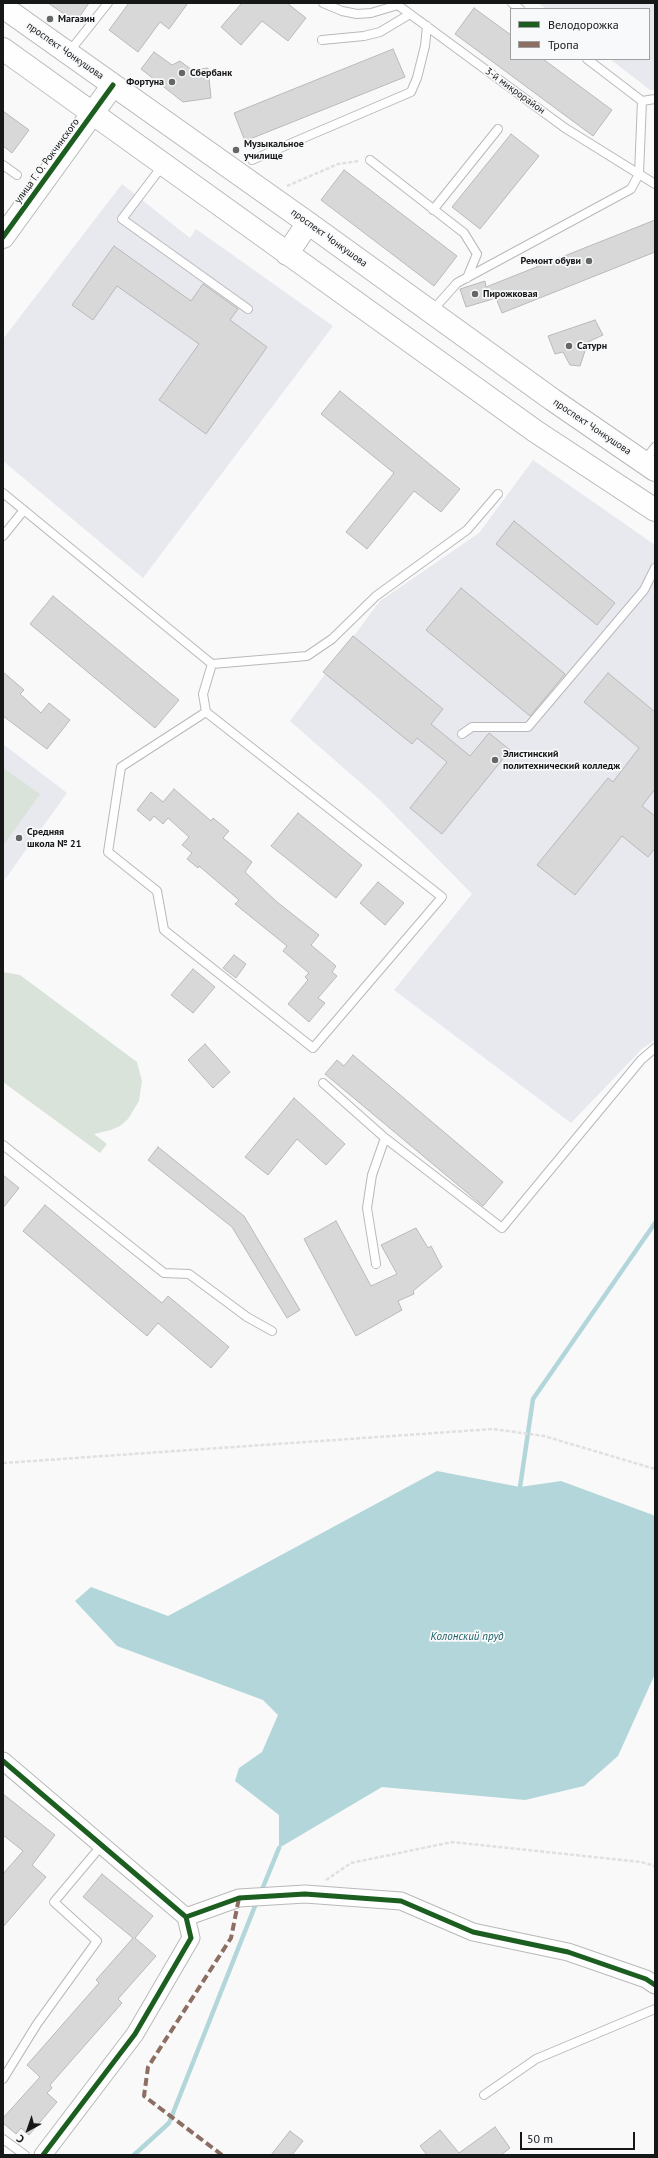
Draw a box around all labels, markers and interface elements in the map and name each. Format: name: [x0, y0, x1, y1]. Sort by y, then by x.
legend: [510, 8, 650, 60]
place label: Магазин: [58, 13, 95, 25]
marker: Магазин: [45, 14, 55, 24]
text: Велодорожка: [548, 17, 619, 32]
street label: проспект Чонкушова: [24, 20, 106, 82]
text: Тропа: [548, 37, 579, 52]
street label: 3-й микрорайон: [483, 65, 547, 117]
place label: Сбербанк: [190, 67, 232, 79]
marker: Сбербанк: [177, 68, 187, 78]
place label: Фортуна: [126, 76, 164, 88]
marker: Фортуна: [167, 77, 177, 87]
street label: улица Г. О. Рокчинского: [12, 116, 82, 206]
place label: Музыкальное училище: [244, 138, 304, 162]
marker: Музыкальное училище: [231, 145, 241, 155]
street label: проспект Чонкушова: [288, 206, 370, 270]
place label: Ремонт обуви: [521, 255, 581, 267]
marker: Ремонт обуви: [584, 256, 594, 266]
place label: Пирожковая: [483, 288, 538, 300]
marker: Пирожковая: [470, 289, 480, 299]
place label: Сатурн: [577, 340, 607, 352]
marker: Сатурн: [564, 341, 574, 351]
street label: проспект Чонкушова: [551, 396, 633, 458]
place label: Элистинский политехнический колледж: [503, 748, 620, 772]
marker: Элистинский политехнический колледж: [490, 755, 500, 765]
place label: Средняя школа № 21: [27, 826, 81, 850]
marker: Средняя школа № 21: [14, 833, 24, 843]
water label: Колонский пруд: [430, 1630, 504, 1644]
north arrow: [8, 2110, 48, 2150]
scale bar: [522, 2124, 637, 2150]
text: 50 m: [527, 2131, 553, 2146]
text: С: [13, 2132, 27, 2147]

